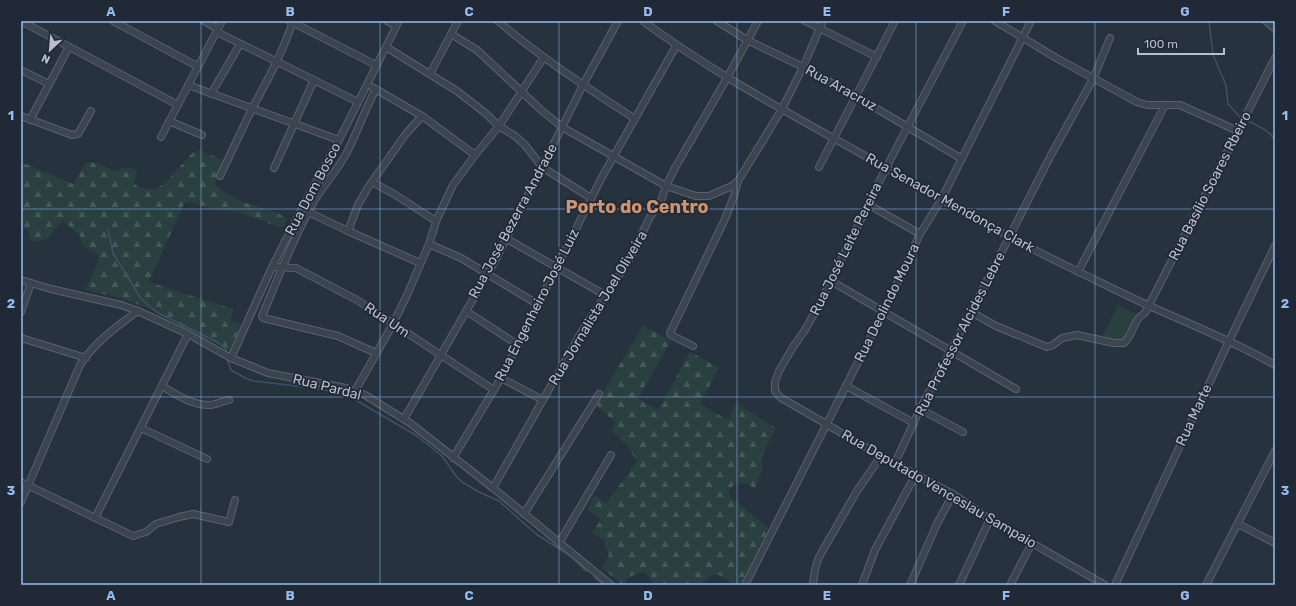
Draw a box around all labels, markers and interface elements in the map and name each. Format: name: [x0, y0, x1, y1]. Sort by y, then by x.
text: A: [106, 4, 116, 19]
text: B: [285, 4, 295, 19]
text: C: [464, 4, 474, 19]
text: D: [643, 4, 653, 19]
text: E: [823, 4, 831, 19]
text: F: [1002, 4, 1010, 19]
text: G: [1180, 4, 1190, 19]
north arrow: [30, 30, 70, 70]
scale bar: [1138, 30, 1224, 56]
text: 100 m: [1144, 37, 1178, 51]
text: N: [39, 51, 52, 66]
street label: Rua Aracruz: [802, 61, 880, 115]
text: 1: [8, 108, 14, 123]
text: 1: [1282, 108, 1288, 123]
street label: Rua Basílio Soares Rbeiro: [1165, 109, 1255, 263]
street label: Rua Dom Bosco: [281, 140, 345, 238]
street label: Rua José Bezerra Andrade: [465, 141, 561, 301]
street label: Rua Senador Mendonça Clark: [863, 149, 1038, 257]
street label: Rua José Leite Pereira: [806, 180, 886, 318]
district label: Porto do Centro: [566, 196, 708, 218]
street label: Rua Engenheiro José Luiz: [491, 226, 583, 384]
street label: Rua Jornalista Joel Oliveira: [545, 228, 651, 388]
street label: Rua Deolindo Moura: [851, 241, 923, 365]
street label: Rua Professor Alcides Lebre: [911, 249, 1009, 419]
text: 2: [7, 296, 15, 311]
text: 2: [1281, 296, 1289, 311]
street label: Rua Um: [361, 299, 413, 341]
street label: Rua Pardal: [291, 370, 363, 404]
street label: Rua Marte: [1172, 381, 1216, 449]
street label: Rua Deputado Venceslau Sampaio: [838, 426, 1040, 552]
text: 3: [7, 483, 16, 498]
text: 3: [1281, 483, 1290, 498]
text: A: [106, 588, 116, 603]
text: B: [285, 588, 295, 603]
text: C: [464, 588, 474, 603]
text: D: [643, 588, 653, 603]
text: E: [823, 588, 831, 603]
text: F: [1002, 588, 1010, 603]
text: G: [1180, 588, 1190, 603]

